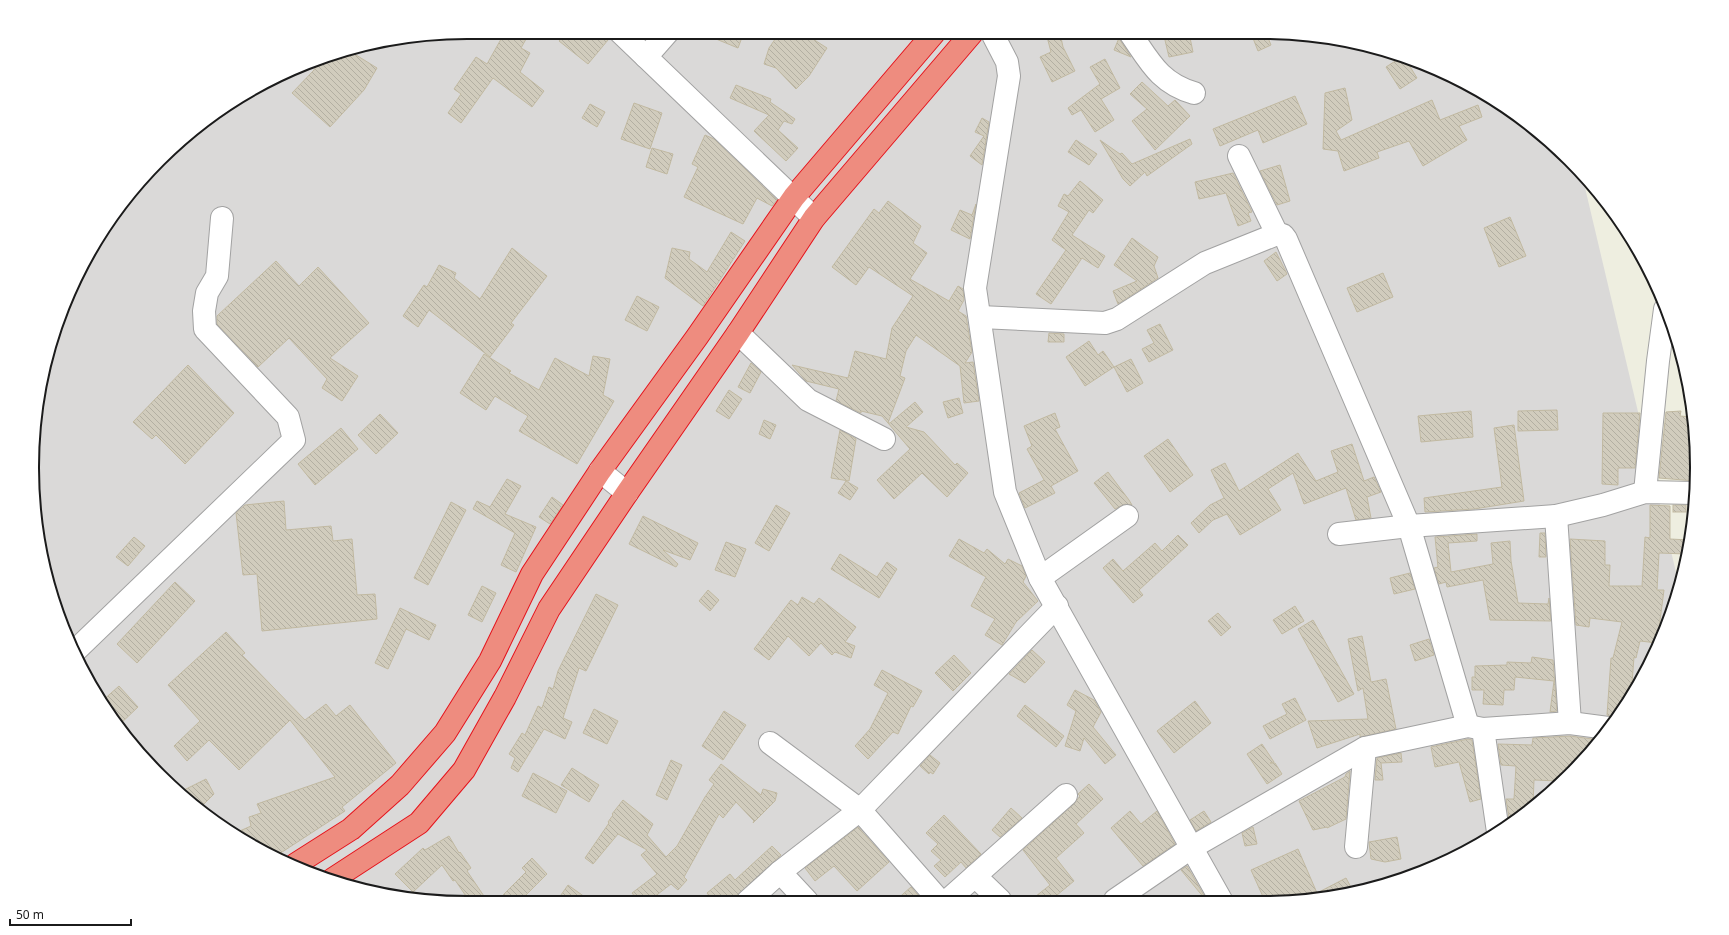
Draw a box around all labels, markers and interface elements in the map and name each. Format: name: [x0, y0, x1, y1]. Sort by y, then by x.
scale bar: [10, 901, 131, 927]
text: 50 m: [16, 906, 44, 923]

